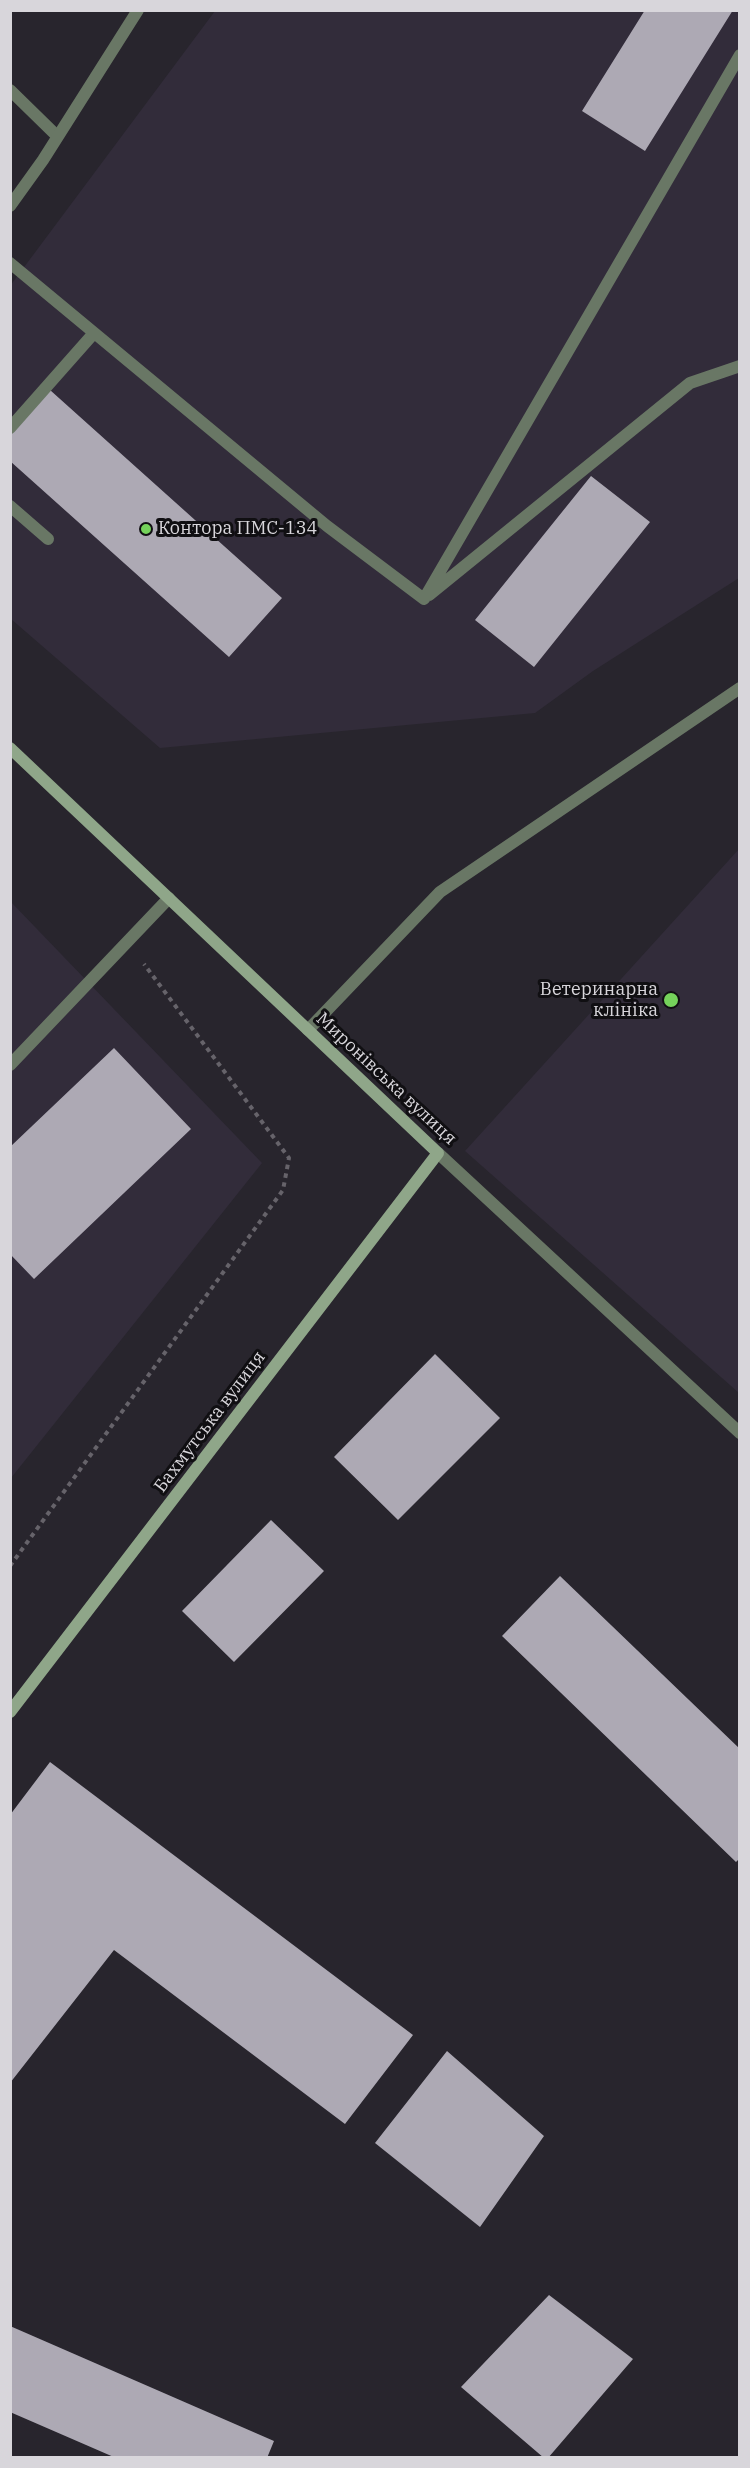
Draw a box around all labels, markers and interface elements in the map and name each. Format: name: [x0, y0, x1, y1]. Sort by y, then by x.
place label: Контора ПМС-134: [158, 518, 317, 540]
marker: Контора ПМС-134: [139, 522, 153, 536]
place label: Ветеринарна клініка: [540, 979, 658, 1022]
marker: Ветеринарна клініка: [662, 991, 680, 1009]
street label: Миронівська вулиця: [311, 1008, 461, 1150]
street label: Бахмутська вулиця: [150, 1347, 270, 1497]

